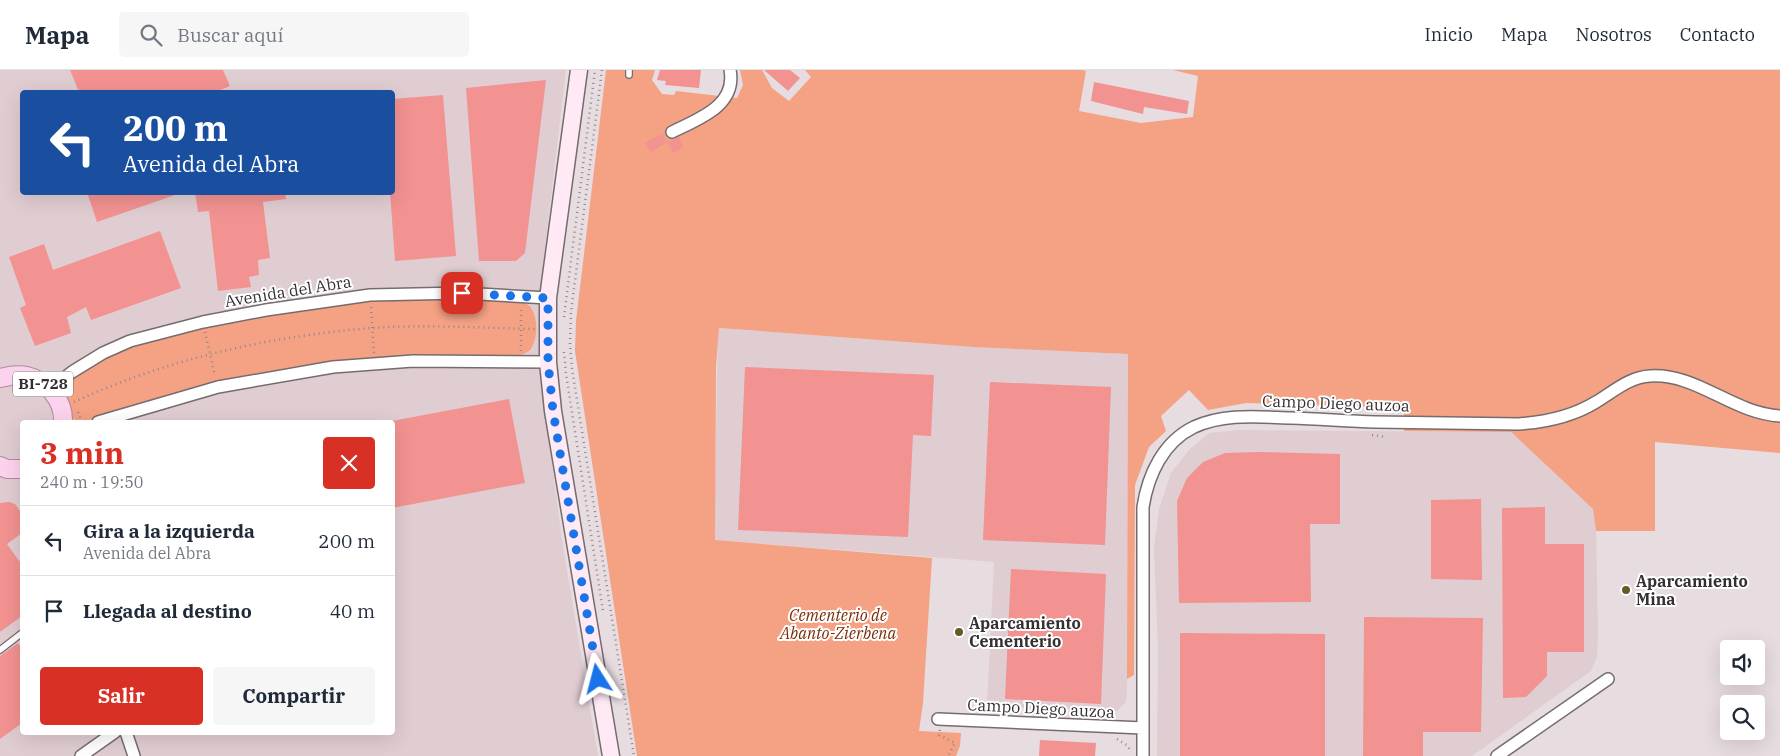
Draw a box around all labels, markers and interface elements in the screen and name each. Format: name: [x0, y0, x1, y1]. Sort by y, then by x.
search box: [119, 12, 469, 57]
text: Mapa: [25, 19, 89, 51]
icon: search: [137, 21, 165, 49]
text: Buscar aquí: [177, 23, 283, 47]
text: Inicio: [1425, 23, 1473, 46]
text: Mapa: [1501, 23, 1548, 46]
text: Nosotros: [1576, 23, 1652, 46]
text: Contacto: [1680, 23, 1755, 46]
text: 200 m: [123, 105, 228, 151]
icon: left: [40, 110, 105, 175]
text: Avenida del Abra: [123, 149, 299, 178]
street label: Avenida del Abra: [223, 271, 353, 311]
pin: [441, 272, 483, 314]
icon: arrive: [448, 279, 476, 307]
road number: BI-728: [13, 372, 73, 396]
street label: Campo Diego auzoa: [1262, 390, 1410, 416]
text: 3 min: [40, 433, 124, 472]
button: close: [323, 437, 375, 489]
text: 240 m · 19:50: [40, 472, 143, 492]
text: Gira a la izquierda: [83, 519, 255, 543]
icon: left: [40, 527, 68, 555]
text: 200 m: [318, 529, 375, 553]
text: Avenida del Abra: [83, 543, 211, 563]
place label: Aparcamiento Mina: [1636, 571, 1748, 609]
marker: Aparcamiento Mina: [1620, 584, 1632, 596]
icon: arrive: [40, 597, 68, 625]
text: Llegada al destino: [83, 599, 252, 623]
text: 40 m: [330, 599, 375, 623]
park label: Cementerio de Abanto-Zierbena: [779, 605, 896, 643]
place label: Aparcamiento Cementerio: [969, 613, 1081, 651]
marker: Aparcamiento Cementerio: [953, 626, 965, 638]
map controls: [1720, 640, 1765, 740]
button: sound: [1720, 640, 1765, 685]
position arrow: [571, 652, 623, 704]
button: Salir: [40, 667, 203, 725]
button: Compartir: [213, 667, 375, 725]
street label: Campo Diego auzoa: [967, 694, 1115, 722]
button: search: [1720, 695, 1765, 740]

